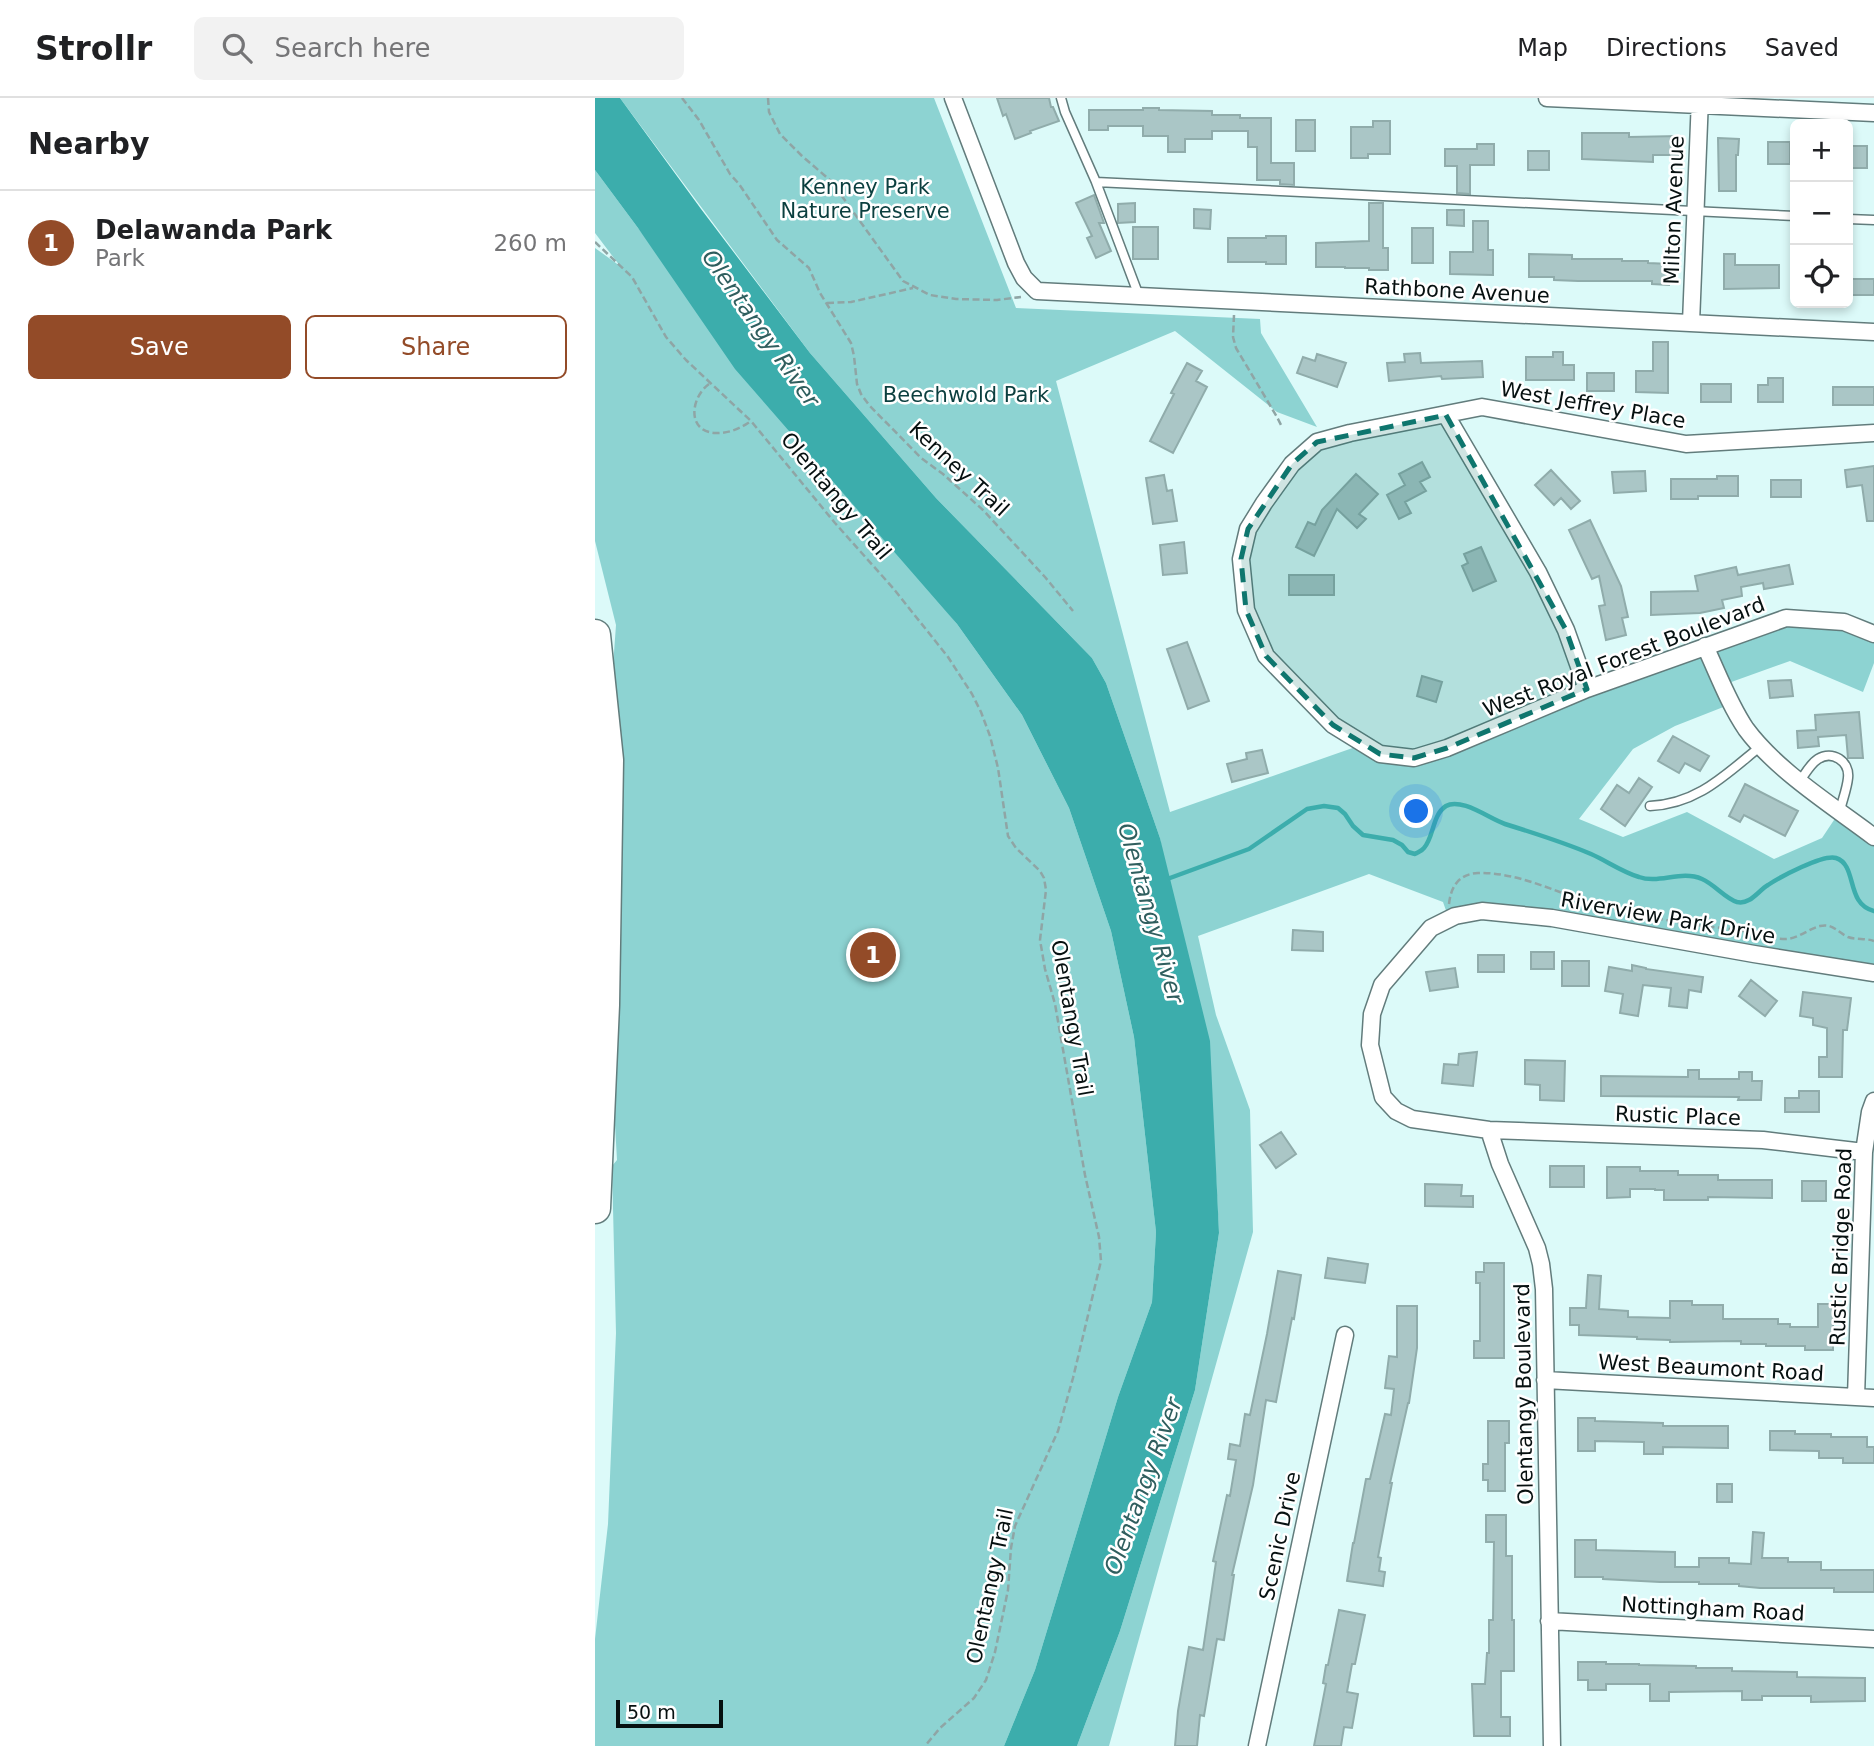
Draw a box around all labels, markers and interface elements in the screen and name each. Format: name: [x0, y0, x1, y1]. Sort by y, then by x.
search box: [194, 17, 684, 80]
text: Strollr: [35, 29, 152, 68]
icon: search: [218, 29, 256, 67]
text: Search here: [274, 33, 431, 63]
text: Map: [1517, 34, 1568, 62]
text: Directions: [1606, 34, 1727, 62]
text: Saved: [1765, 34, 1839, 62]
map controls: [1790, 119, 1853, 308]
button: +: [1790, 119, 1853, 182]
text: Nearby: [28, 126, 150, 161]
street label: Milton Avenue: [1659, 135, 1689, 285]
park label: Kenney Park Nature Preserve: [780, 175, 950, 223]
button: −: [1790, 182, 1853, 245]
text: Delawanda Park: [95, 215, 332, 245]
text: 1: [43, 230, 59, 256]
text: 260 m: [493, 230, 567, 256]
water label: Olentangy River: [697, 244, 826, 413]
text: Park: [95, 245, 145, 271]
button: locate: [1790, 245, 1853, 308]
street label: Rathbone Avenue: [1364, 274, 1550, 308]
button: Save: [28, 315, 291, 379]
button: Share: [305, 315, 567, 379]
street label: West Jeffrey Place: [1498, 377, 1688, 433]
park label: Beechwold Park: [883, 383, 1050, 407]
street label: Kenney Trail: [904, 417, 1014, 521]
street label: Olentangy Trail: [776, 428, 896, 564]
street label: West Royal Forest Boulevard: [1480, 592, 1768, 722]
your location: [1399, 794, 1433, 828]
water label: Olentangy River: [1113, 820, 1190, 1007]
street label: Riverview Park Drive: [1559, 887, 1777, 949]
pin: 1: [850, 929, 896, 981]
street label: Olentangy Trail: [1046, 938, 1098, 1098]
street label: Rustic Place: [1615, 1102, 1741, 1130]
street label: Rustic Bridge Road: [1826, 1148, 1856, 1346]
street label: Olentangy Boulevard: [1510, 1283, 1538, 1505]
street label: West Beaumont Road: [1598, 1350, 1824, 1386]
water label: Olentangy River: [1099, 1393, 1188, 1578]
street label: Scenic Drive: [1255, 1469, 1305, 1603]
street label: Olentangy Trail: [962, 1506, 1018, 1666]
street label: Nottingham Road: [1621, 1592, 1805, 1626]
scale bar: [616, 1697, 723, 1729]
text: 50 m: [627, 1701, 676, 1723]

